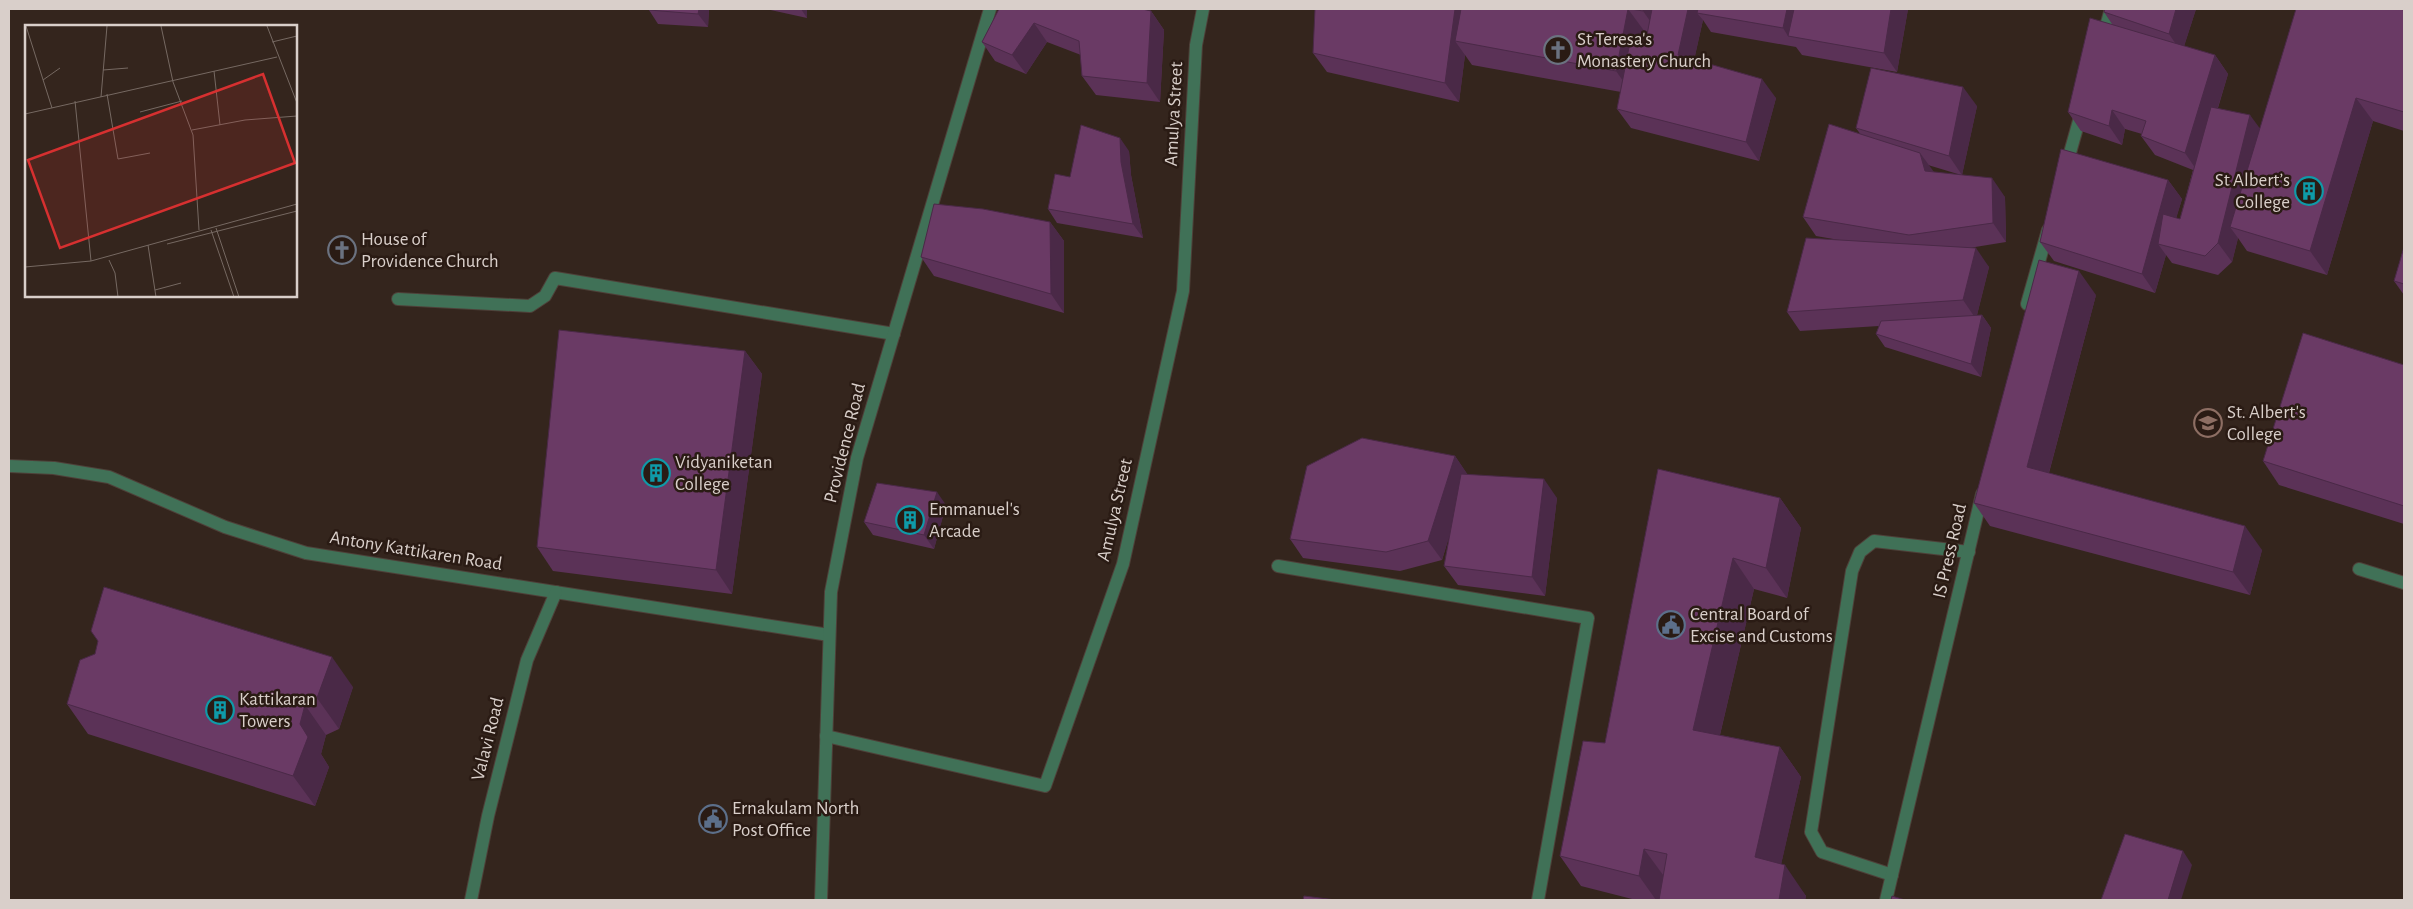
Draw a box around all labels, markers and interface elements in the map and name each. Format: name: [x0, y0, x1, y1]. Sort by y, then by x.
inset map: [25, 25, 298, 298]
place label: St Teresa's Monastery Church: [1577, 30, 1711, 71]
church icon: St Teresa's Monastery Church: [1543, 35, 1573, 65]
street label: Amulya Street: [1162, 61, 1186, 167]
place label: St Albert’s College: [2215, 171, 2290, 212]
building icon: St Albert’s College: [2294, 176, 2324, 206]
place label: House of Providence Church: [361, 230, 499, 271]
church icon: House of Providence Church: [327, 235, 357, 265]
street label: Providence Road: [821, 381, 869, 505]
place label: St. Albert's College: [2227, 403, 2306, 444]
school or university icon: St. Albert's College: [2193, 408, 2223, 438]
place label: Vidyaniketan College: [675, 453, 773, 494]
street label: Amulya Street: [1094, 457, 1136, 563]
building icon: Vidyaniketan College: [641, 458, 671, 488]
place label: Emmanuel's Arcade: [929, 500, 1020, 541]
street label: IS Press Road: [1930, 502, 1970, 600]
building icon: Emmanuel's Arcade: [895, 505, 925, 535]
street label: Antony Kattikaren Road: [328, 528, 504, 574]
place label: Central Board of Excise and Customs: [1690, 605, 1833, 646]
public building icon: Central Board of Excise and Customs: [1656, 610, 1686, 640]
place label: Kattikaran Towers: [239, 690, 316, 731]
building icon: Kattikaran Towers: [205, 695, 235, 725]
street label: Valavi Road: [468, 695, 508, 783]
place label: Ernakulam North Post Office: [732, 799, 859, 840]
public building icon: Ernakulam North Post Office: [698, 804, 728, 834]

